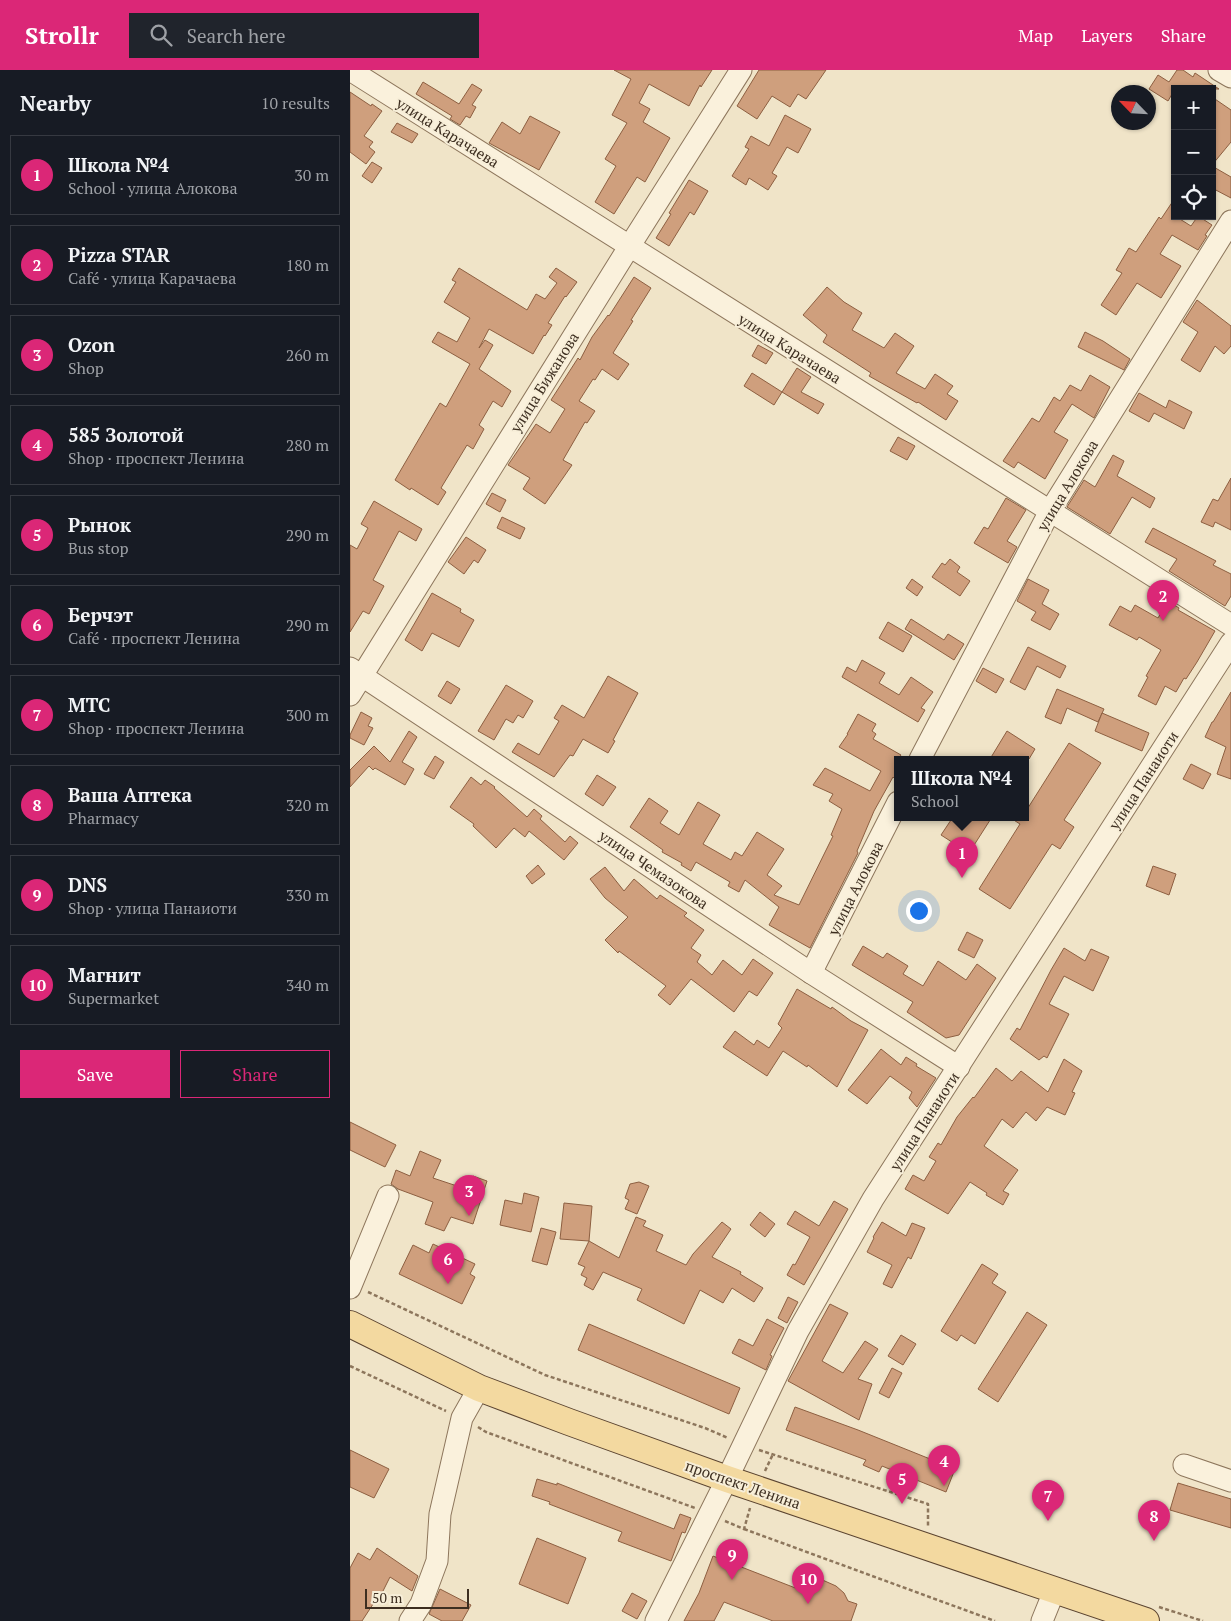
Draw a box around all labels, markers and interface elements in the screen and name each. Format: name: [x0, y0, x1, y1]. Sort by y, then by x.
search box: [129, 13, 479, 58]
text: Strollr: [25, 19, 99, 51]
icon: search: [147, 21, 175, 49]
text: Search here: [187, 23, 286, 48]
text: Map: [1018, 23, 1053, 47]
text: Layers: [1081, 23, 1133, 47]
text: Share: [1161, 23, 1206, 47]
north arrow: [1111, 85, 1156, 130]
map controls: [1171, 85, 1216, 220]
button: +: [1171, 85, 1216, 130]
text: Nearby: [20, 89, 91, 117]
text: 10 results: [261, 92, 330, 114]
street label: улица Карачаева: [392, 92, 503, 172]
button: −: [1171, 130, 1216, 175]
text: Школа №4: [68, 152, 169, 177]
text: 1: [32, 164, 42, 186]
text: 30 m: [294, 164, 329, 186]
button: locate: [1171, 175, 1216, 220]
text: School · улица Алокова: [68, 177, 238, 199]
text: Pizza STAR: [68, 242, 170, 267]
text: 2: [32, 254, 42, 276]
text: 180 m: [286, 254, 329, 276]
text: Café · улица Карачаева: [68, 267, 236, 289]
street label: улица Карачаева: [734, 308, 845, 388]
street label: улица Бижанова: [505, 328, 583, 437]
text: Ozon: [68, 332, 115, 357]
text: 3: [32, 344, 42, 366]
text: 260 m: [286, 344, 329, 366]
text: Shop: [68, 357, 104, 379]
text: 585 Золотой: [68, 422, 184, 447]
text: 4: [32, 434, 42, 456]
text: 280 m: [286, 434, 329, 456]
street label: улица Алокова: [1031, 435, 1102, 535]
text: Shop · проспект Ленина: [68, 447, 244, 469]
text: Рынок: [68, 512, 131, 537]
text: 5: [32, 524, 42, 546]
text: 290 m: [286, 524, 329, 546]
text: Bus stop: [68, 537, 129, 559]
pin: 2: [1147, 580, 1179, 621]
text: Берчэт: [68, 602, 133, 627]
text: 6: [32, 614, 42, 636]
text: 290 m: [286, 614, 329, 636]
text: Café · проспект Ленина: [68, 627, 240, 649]
text: МТС: [68, 692, 110, 717]
text: 7: [32, 704, 42, 726]
text: 300 m: [286, 704, 329, 726]
text: Shop · проспект Ленина: [68, 717, 244, 739]
street label: улица Панаиоти: [1103, 727, 1182, 834]
popup: [894, 756, 1029, 821]
text: Школа №4: [911, 765, 1012, 790]
text: Ваша Аптека: [68, 782, 192, 807]
text: School: [911, 790, 959, 812]
text: 8: [32, 794, 42, 816]
text: 320 m: [286, 794, 329, 816]
text: Pharmacy: [68, 807, 139, 829]
street label: улица Чемазокова: [595, 824, 713, 913]
street label: улица Алокова: [822, 837, 888, 939]
pin: 1: [946, 837, 978, 878]
text: DNS: [68, 872, 107, 897]
text: 9: [32, 884, 42, 906]
text: 330 m: [286, 884, 329, 906]
text: Shop · улица Панаиоти: [68, 897, 237, 919]
your location: [906, 898, 932, 924]
text: Магнит: [68, 962, 141, 987]
text: 10: [28, 974, 46, 996]
text: 340 m: [286, 974, 329, 996]
text: Supermarket: [68, 987, 159, 1009]
button: Save: [20, 1050, 170, 1098]
button: Share: [180, 1050, 330, 1098]
street label: улица Панаиоти: [884, 1068, 963, 1175]
pin: 3: [453, 1175, 485, 1216]
pin: 6: [432, 1243, 464, 1284]
pin: 4: [928, 1445, 960, 1486]
street label: проспект Ленина: [683, 1455, 804, 1513]
pin: 5: [886, 1463, 918, 1504]
pin: 7: [1032, 1480, 1064, 1521]
pin: 8: [1138, 1500, 1170, 1541]
pin: 9: [716, 1539, 748, 1580]
pin: 10: [792, 1563, 824, 1604]
scale bar: [365, 1586, 469, 1609]
text: 50 m: [372, 1588, 402, 1607]

